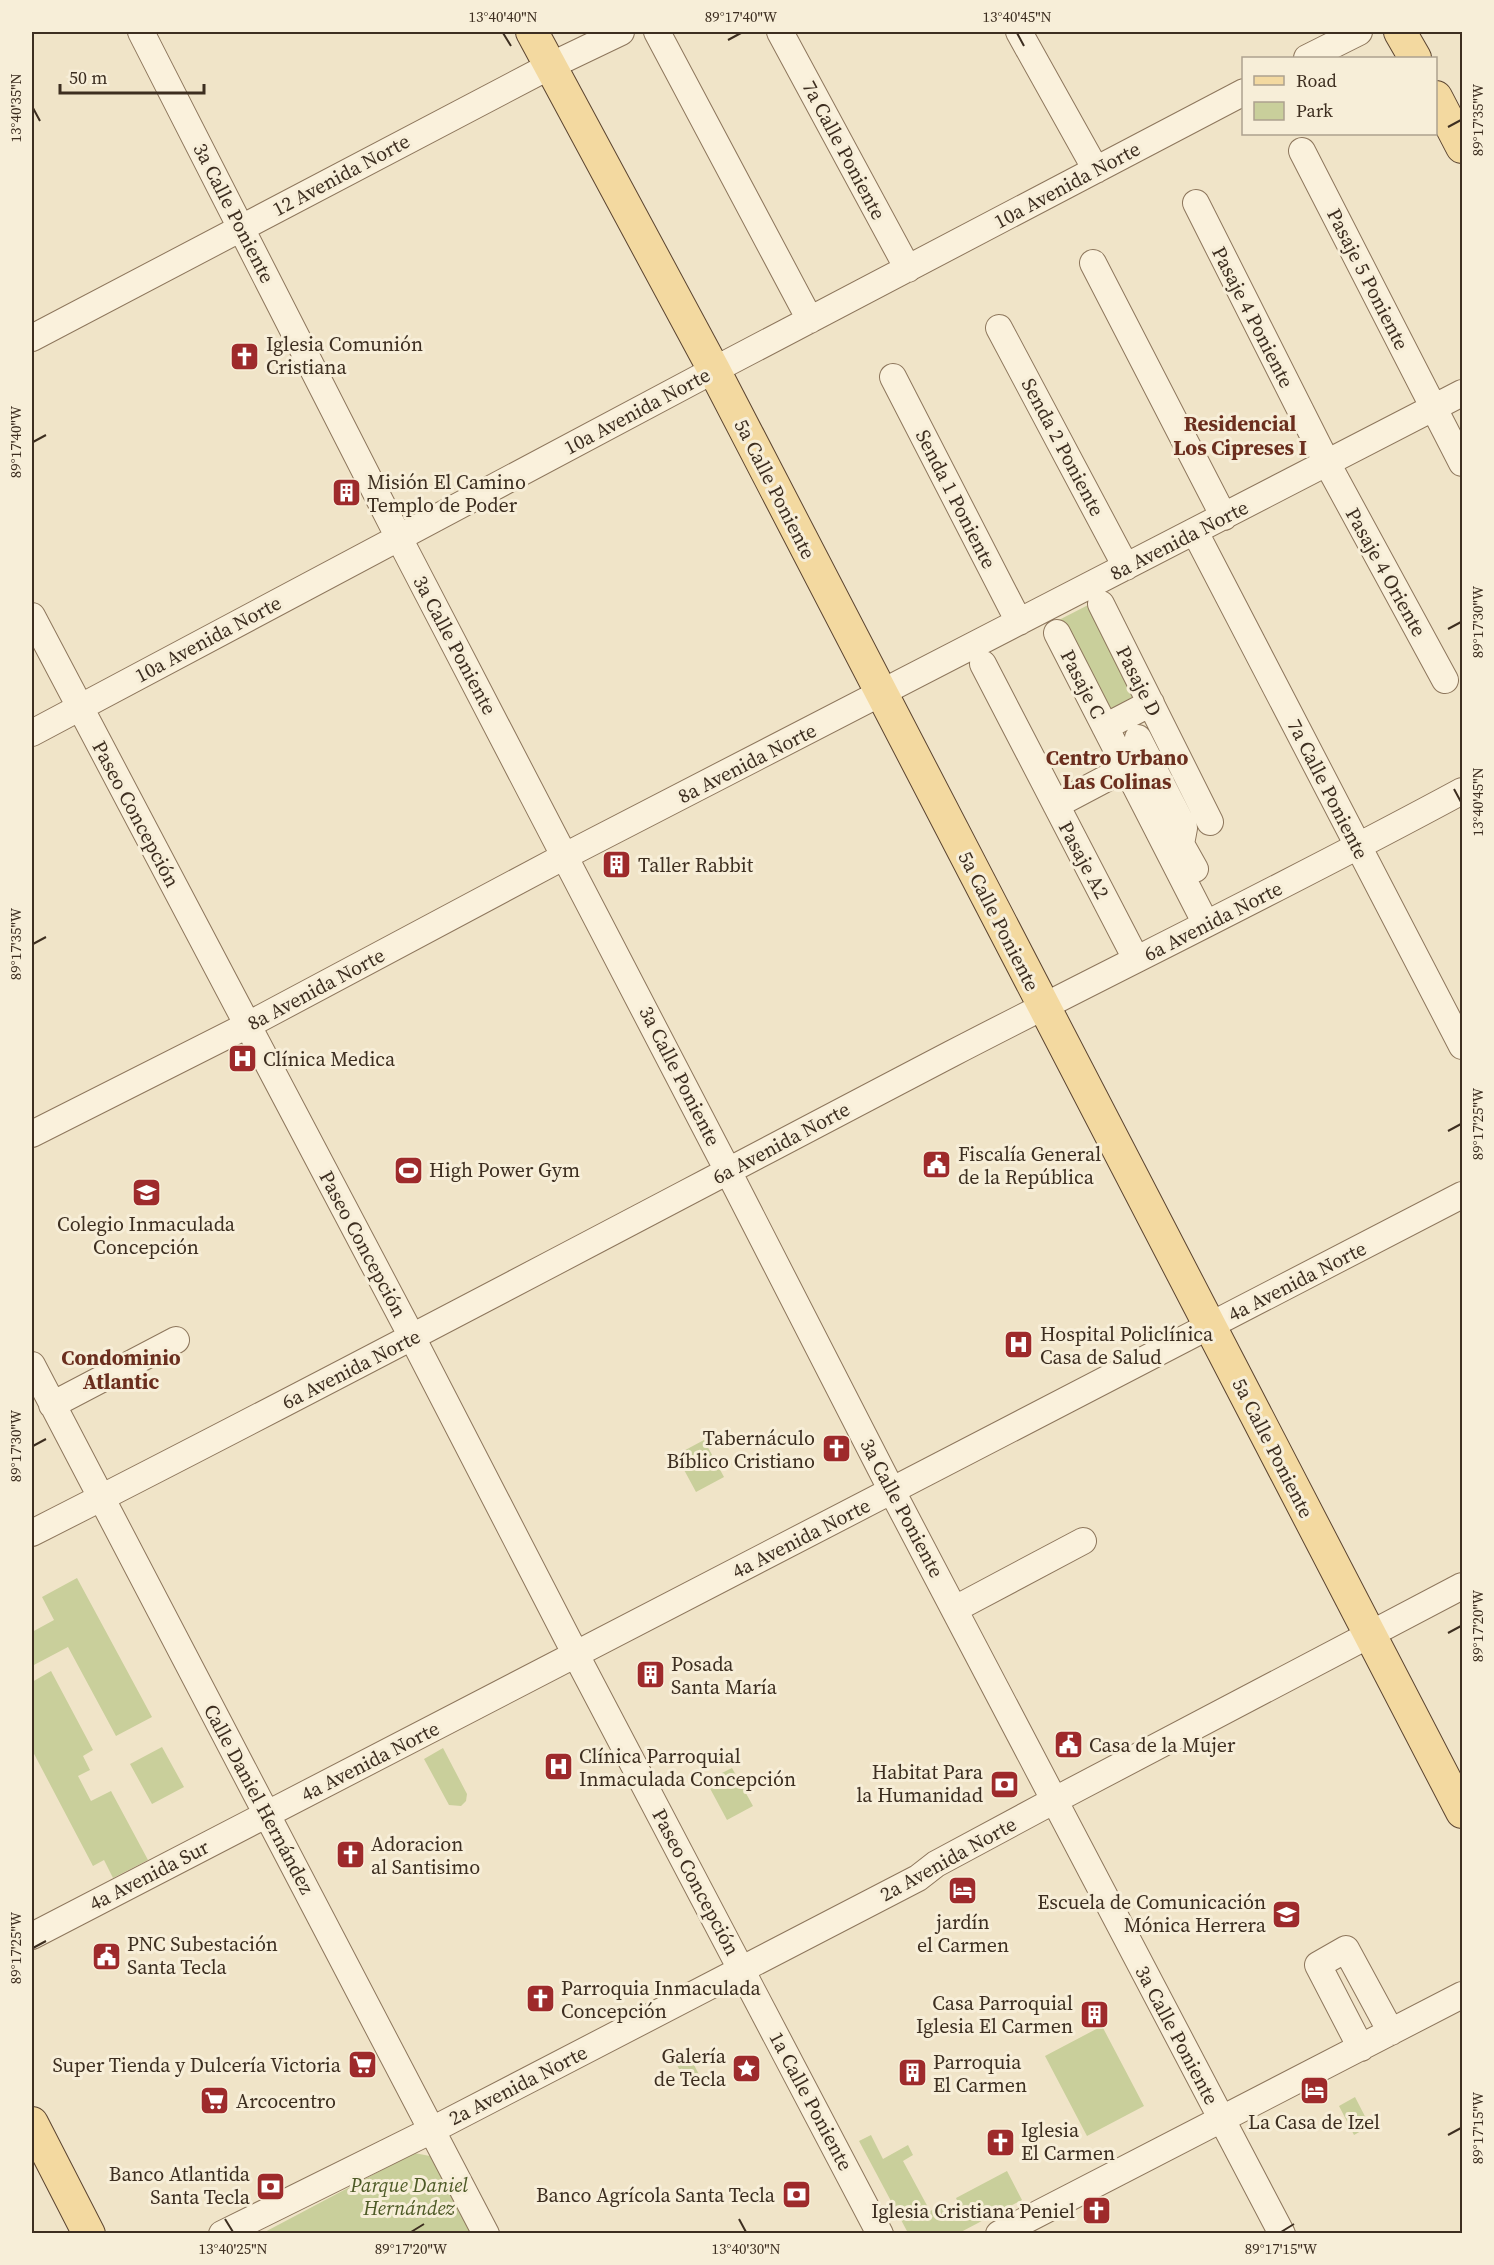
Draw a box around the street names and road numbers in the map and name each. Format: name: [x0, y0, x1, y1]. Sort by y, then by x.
street label: 7a Calle Poniente: [796, 76, 892, 224]
street label: 12 Avenida Norte: [267, 127, 415, 223]
street label: 10a Avenida Norte: [989, 135, 1145, 235]
street label: 3a Calle Poniente: [187, 138, 281, 288]
street label: Pasaje 5 Poniente: [1320, 203, 1416, 355]
street label: Pasaje 4 Poniente: [1205, 241, 1301, 393]
street label: 10a Avenida Norte: [559, 361, 715, 461]
street label: Senda 2 Poniente: [1015, 373, 1111, 521]
street label: 5a Calle Poniente: [728, 414, 822, 564]
street label: Senda 1 Poniente: [909, 425, 1003, 573]
street label: 8a Avenida Norte: [1105, 493, 1253, 587]
street label: Pasaje 4 Oriente: [1339, 503, 1433, 641]
street label: 3a Calle Poniente: [407, 571, 503, 719]
street label: 10a Avenida Norte: [130, 589, 286, 689]
street label: Pasaje D: [1109, 641, 1169, 721]
street label: Pasaje C: [1054, 645, 1112, 723]
street label: 7a Calle Poniente: [1281, 714, 1375, 864]
street label: 8a Avenida Norte: [673, 716, 821, 810]
street label: Paseo Concepción: [86, 736, 186, 892]
street label: Pasaje A2: [1052, 816, 1116, 904]
street label: 5a Calle Poniente: [952, 846, 1046, 996]
street label: 6a Avenida Norte: [1139, 874, 1287, 968]
street label: 8a Avenida Norte: [242, 941, 390, 1037]
street label: 3a Calle Poniente: [633, 1001, 727, 1151]
street label: 6a Avenida Norte: [707, 1095, 855, 1191]
street label: Paseo Concepción: [313, 1166, 413, 1322]
street label: 4a Avenida Norte: [1223, 1234, 1371, 1328]
street label: 6a Avenida Norte: [277, 1322, 425, 1416]
street label: 5a Calle Poniente: [1226, 1373, 1320, 1523]
street label: 3a Calle Poniente: [854, 1434, 950, 1582]
street label: 4a Avenida Norte: [727, 1491, 875, 1585]
street label: Calle Daniel Hernández: [197, 1699, 321, 1899]
street label: 4a Avenida Norte: [296, 1714, 444, 1808]
street label: Paseo Concepción: [646, 1804, 746, 1960]
street label: 2a Avenida Norte: [875, 1810, 1021, 1908]
street label: 4a Avenida Sur: [84, 1833, 214, 1917]
street label: 3a Calle Poniente: [1129, 1961, 1225, 2109]
street label: 1a Calle Poniente: [763, 2027, 859, 2175]
street label: 2a Avenida Norte: [444, 2038, 592, 2132]

